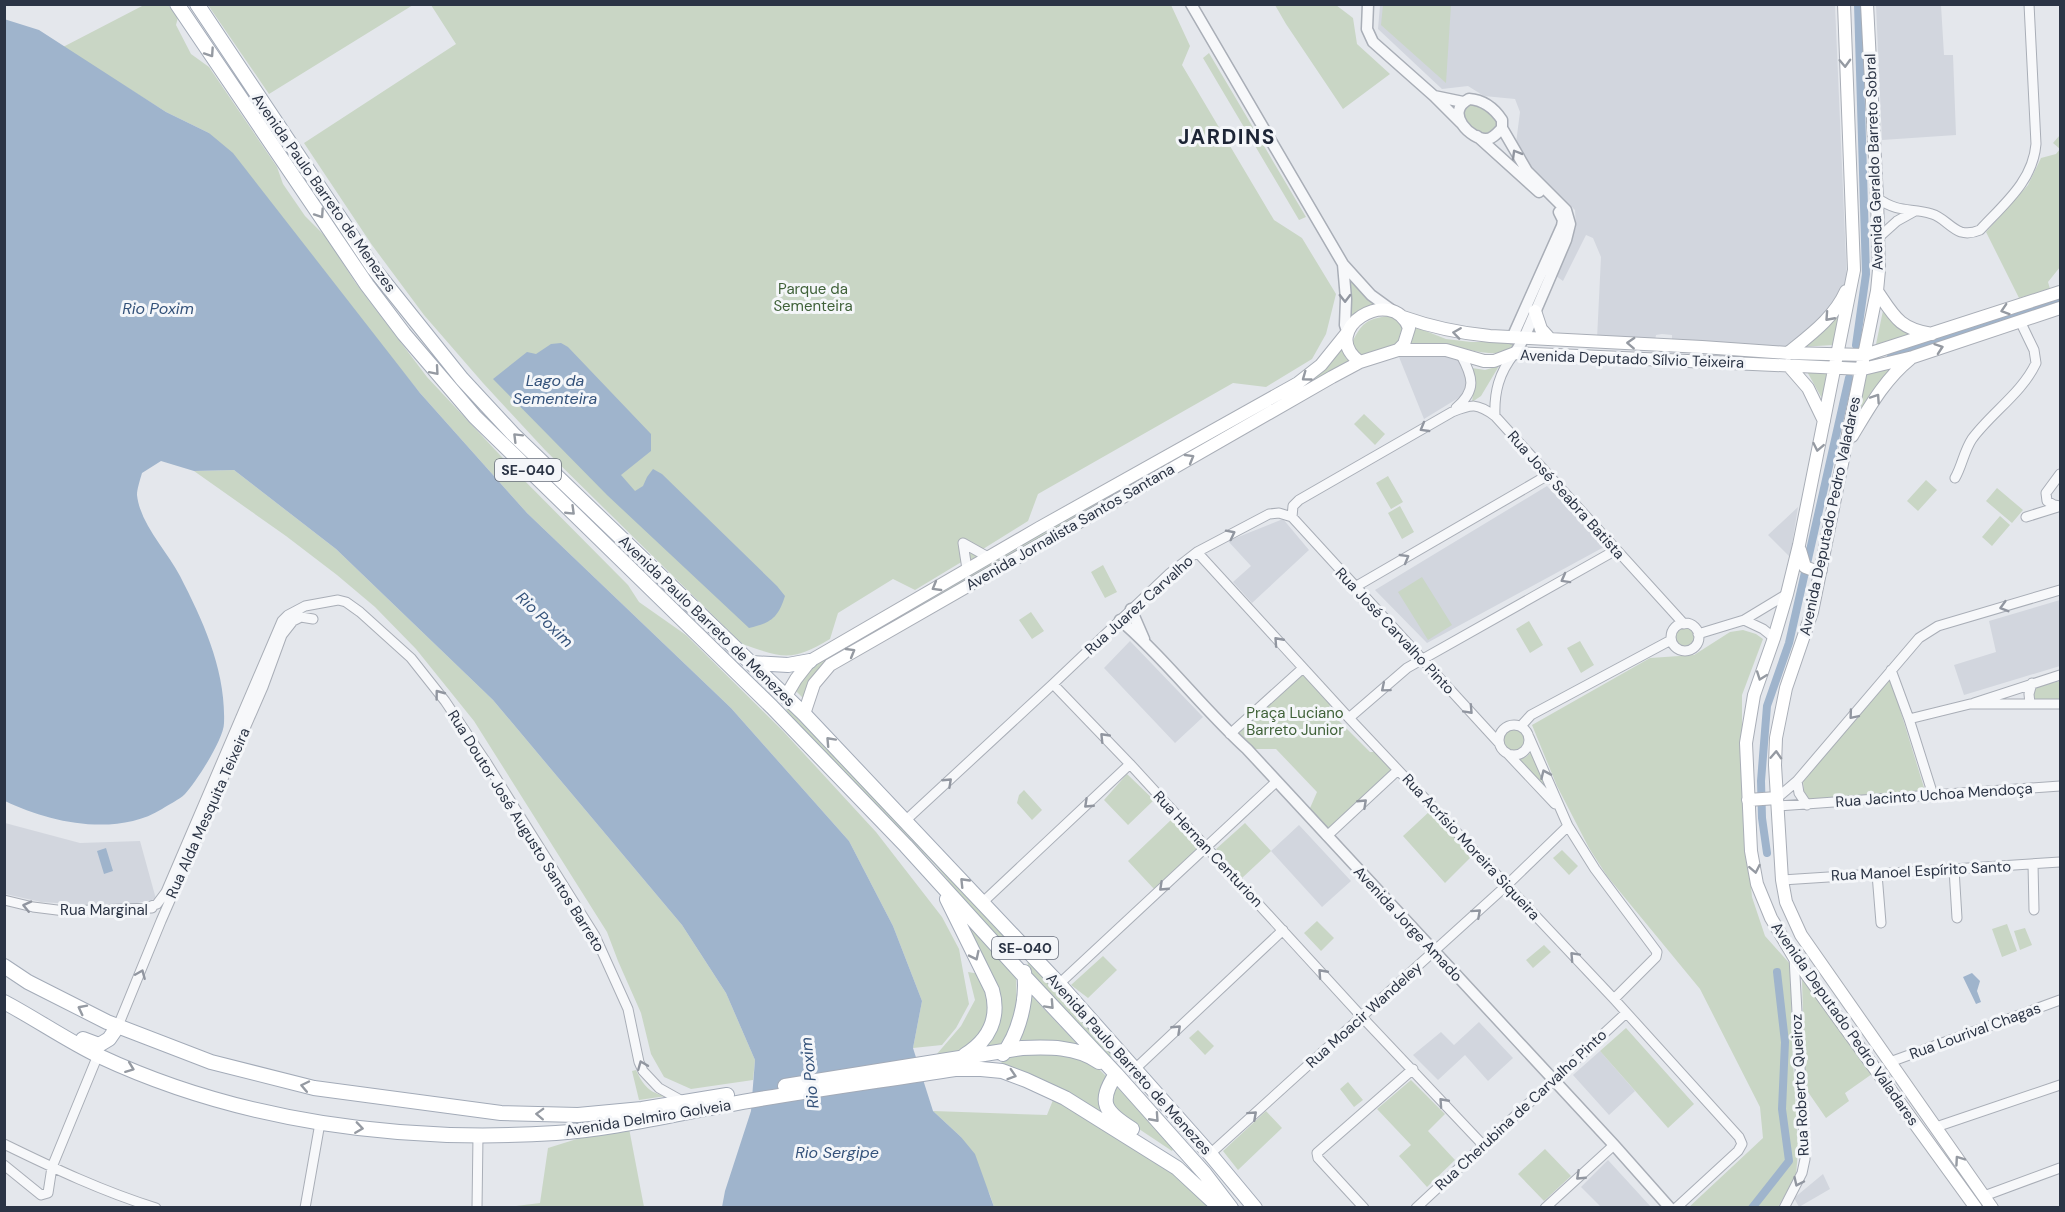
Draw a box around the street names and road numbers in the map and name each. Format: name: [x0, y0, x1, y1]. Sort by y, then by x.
street label: Avenida Geraldo Barreto Sobral: [1860, 53, 1888, 271]
street label: Avenida Paulo Barreto de Menezes: [247, 90, 401, 296]
street label: Avenida Deputado Sílvio Teixeira: [1520, 345, 1744, 373]
street label: Avenida Deputado Pedro Valadares: [1795, 394, 1865, 638]
street label: Rua José Seabra Batista: [1503, 427, 1629, 563]
road number: SE-040: [495, 459, 561, 481]
street label: Avenida Jornalista Santos Santana: [962, 459, 1178, 595]
street label: Avenida Paulo Barreto de Menezes: [614, 531, 800, 711]
street label: Rua Juarez Carvalho: [1080, 551, 1198, 659]
street label: Rua José Carvalho Pinto: [1331, 563, 1459, 699]
street label: Rua Doutor José Augusto Santos Barreto: [443, 706, 609, 956]
street label: Rua Alda Mesquita Teixeira: [161, 724, 255, 902]
street label: Rua Acrísio Moreira Siqueira: [1398, 769, 1544, 925]
street label: Rua Jacinto Uchoa Mendoça: [1835, 778, 2033, 812]
street label: Rua Hernan Centurion: [1149, 786, 1267, 912]
street label: Rua Manoel Espírito Santo: [1830, 856, 2012, 886]
street label: Avenida Jorge Amado: [1349, 862, 1467, 986]
street label: Rua Marginal: [60, 900, 148, 920]
street label: Avenida Deputado Pedro Valadares: [1767, 918, 1923, 1130]
road number: SE-040: [992, 937, 1058, 959]
street label: Rua Moacir Wandeley: [1302, 957, 1427, 1072]
street label: Avenida Paulo Barreto de Menezes: [1042, 969, 1216, 1159]
street label: Rua Lourival Chagas: [1906, 998, 2044, 1064]
street label: Rua Roberto Queiroz: [1786, 1013, 1814, 1157]
street label: Rua Cherubina de Carvalho Pinto: [1431, 1025, 1611, 1195]
street label: Avenida Delmiro Golveia: [564, 1095, 732, 1141]

